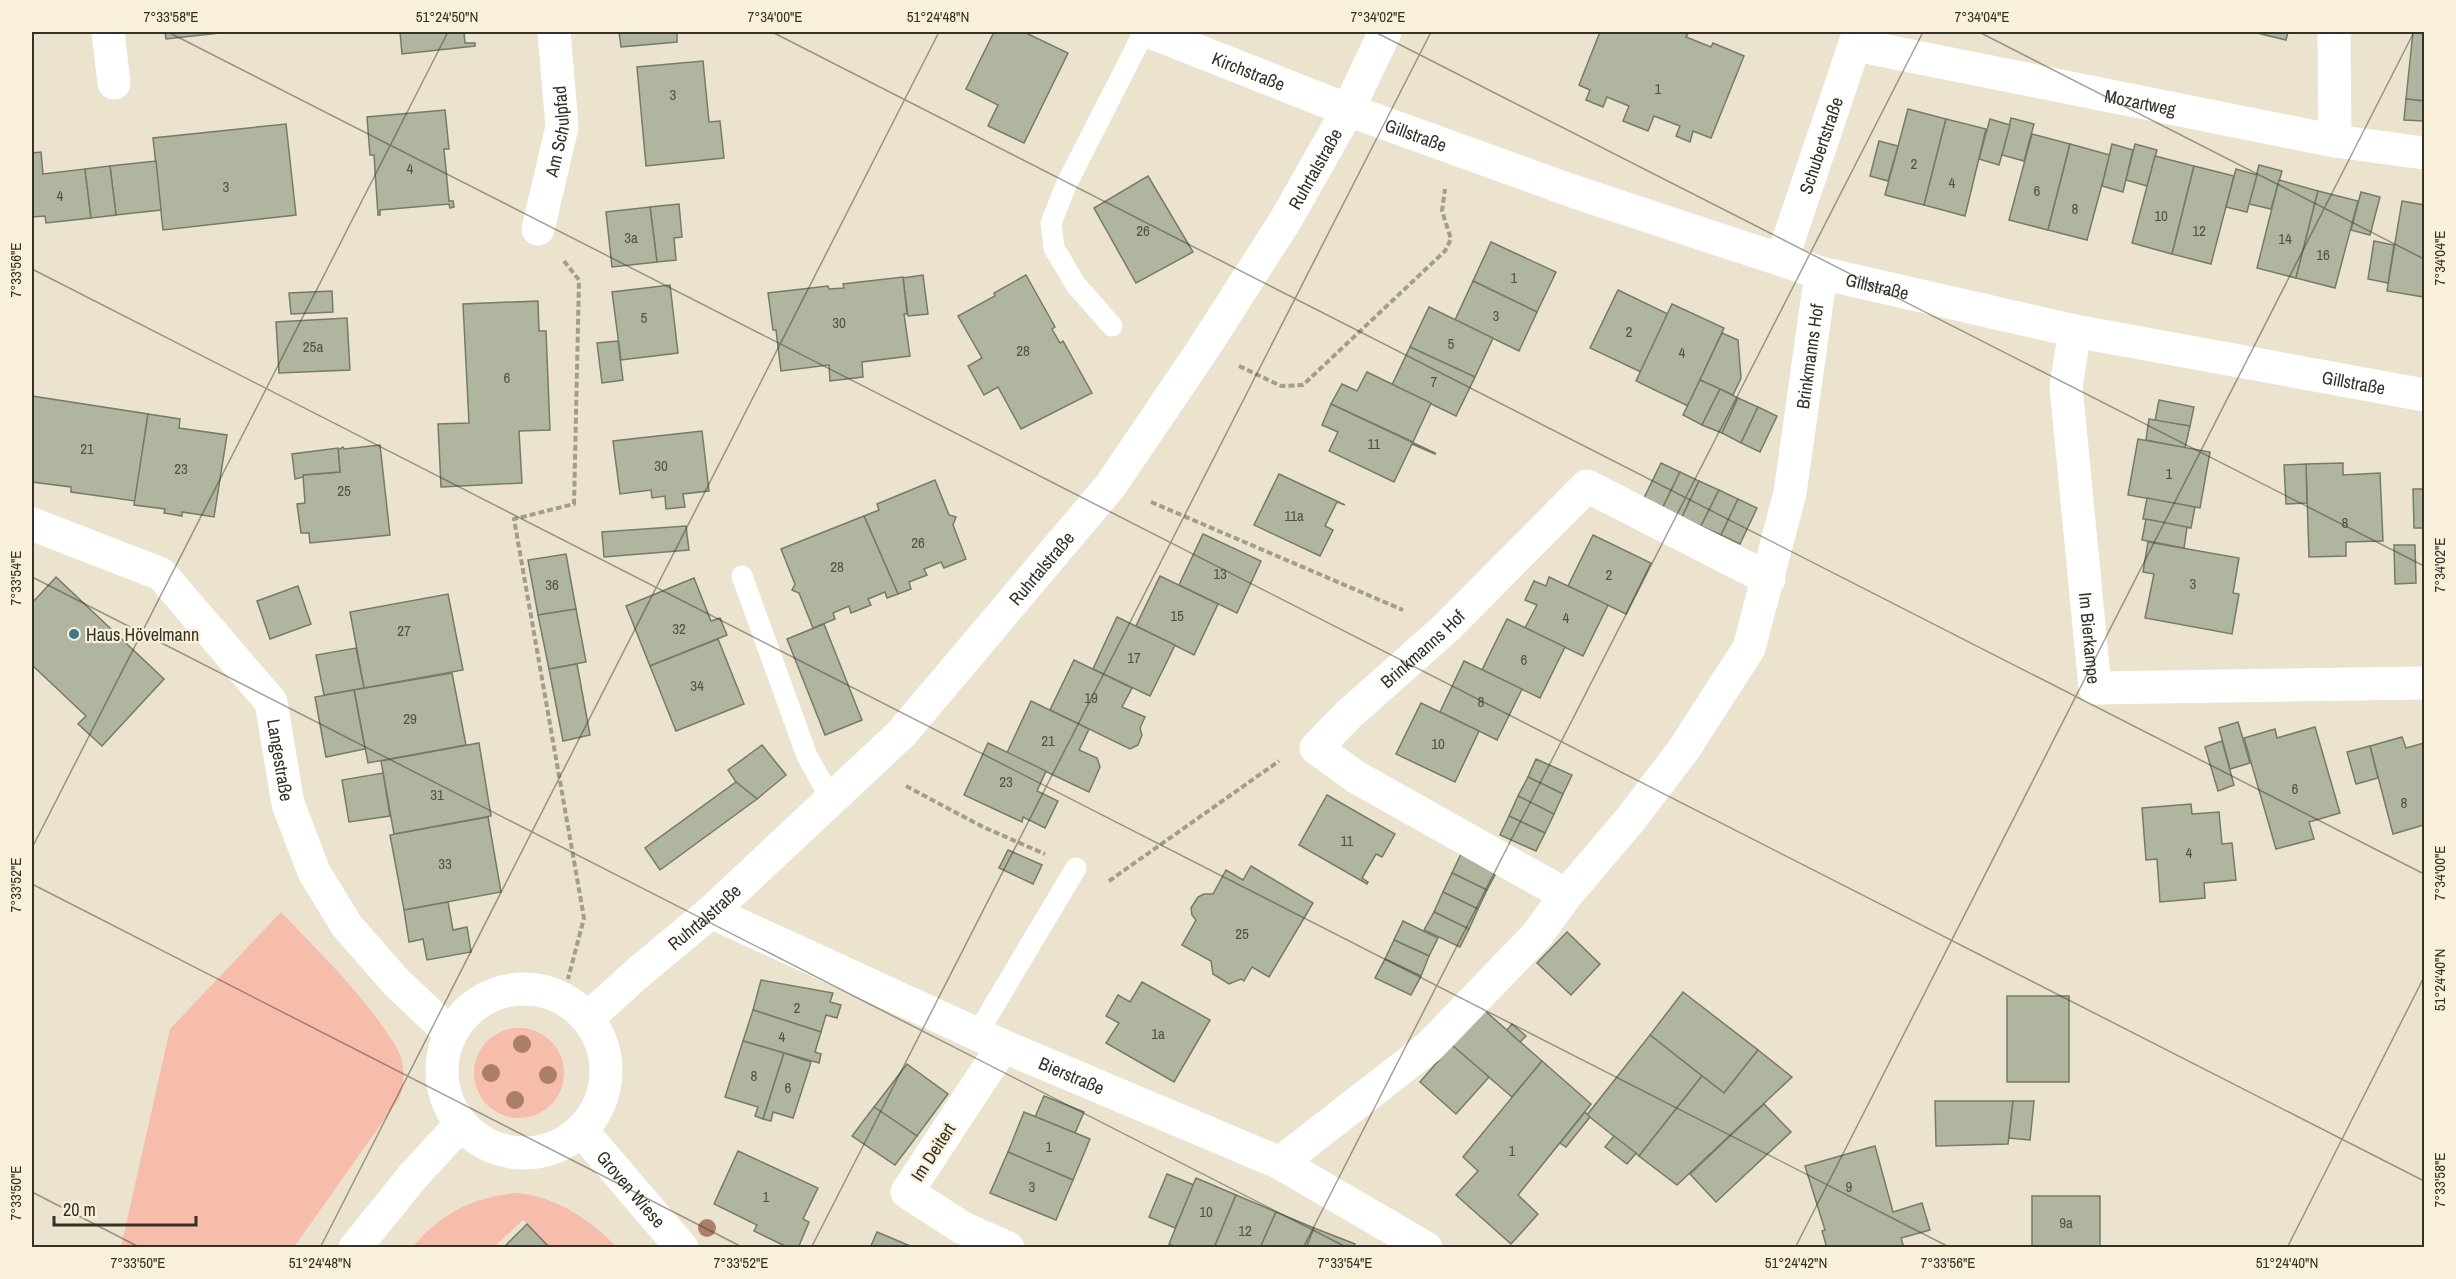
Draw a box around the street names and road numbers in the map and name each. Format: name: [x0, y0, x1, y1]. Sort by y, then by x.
street label: Kirchstraße: [1209, 45, 1289, 96]
street label: Mozartweg: [2102, 83, 2179, 121]
street label: Am Schulpfad: [538, 85, 574, 180]
street label: Schubertstraße: [1792, 93, 1849, 197]
street label: Gillstraße: [1382, 112, 1450, 157]
street label: Ruhrtalstraße: [1282, 123, 1348, 214]
street label: Gillstraße: [1843, 267, 1911, 305]
street label: Brinkmanns Hof: [1789, 301, 1829, 411]
street label: Gillstraße: [2320, 364, 2387, 400]
street label: Ruhrtalstraße: [1003, 526, 1079, 610]
street label: Im Bierkampe: [2073, 591, 2107, 685]
street label: Brinkmanns Hof: [1375, 603, 1471, 693]
street label: Langestraße: [262, 717, 300, 803]
street label: Ruhrtalstraße: [662, 878, 746, 956]
street label: Bierstraße: [1035, 1050, 1108, 1100]
street label: Im Deitert: [905, 1118, 961, 1186]
street label: Groven Wiese: [591, 1145, 672, 1233]

